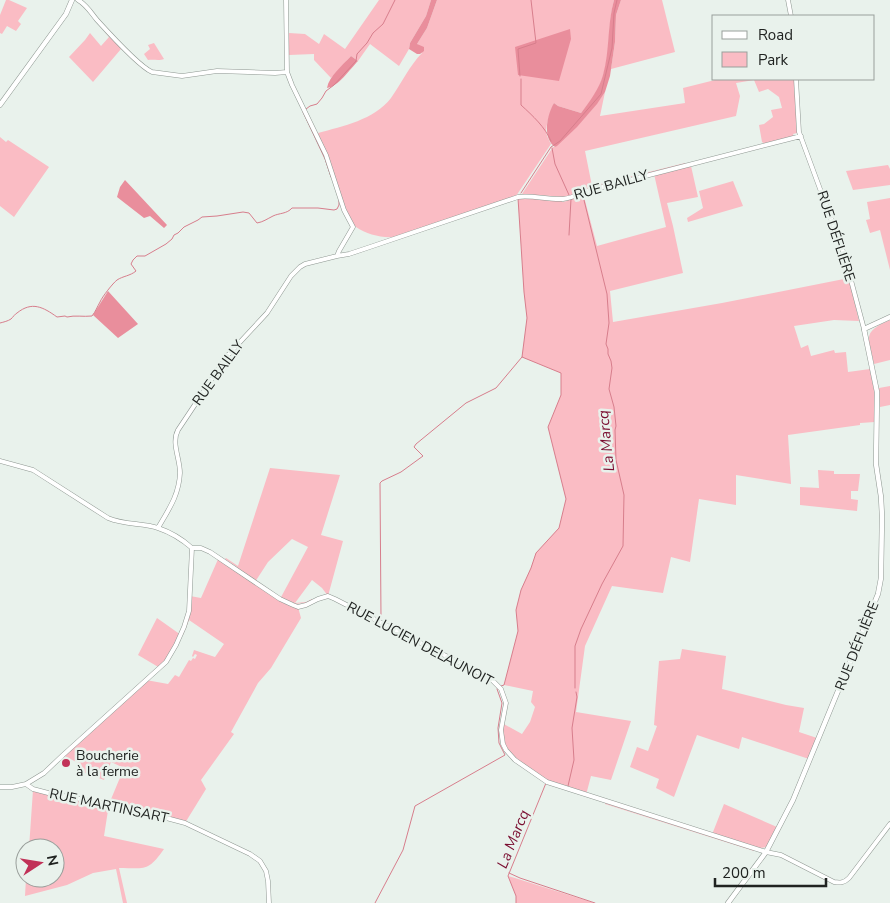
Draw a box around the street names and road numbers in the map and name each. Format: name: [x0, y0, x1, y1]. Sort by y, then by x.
street label: RUE BAILLY: [572, 165, 651, 205]
street label: RUE DÉFLIÈRE: [812, 188, 860, 284]
street label: RUE BAILLY: [188, 336, 249, 409]
street label: RUE LUCIEN DELAUNOIT: [343, 597, 497, 691]
street label: RUE DÉFLIÈRE: [831, 599, 883, 693]
street label: RUE MARTINSART: [48, 784, 171, 828]

